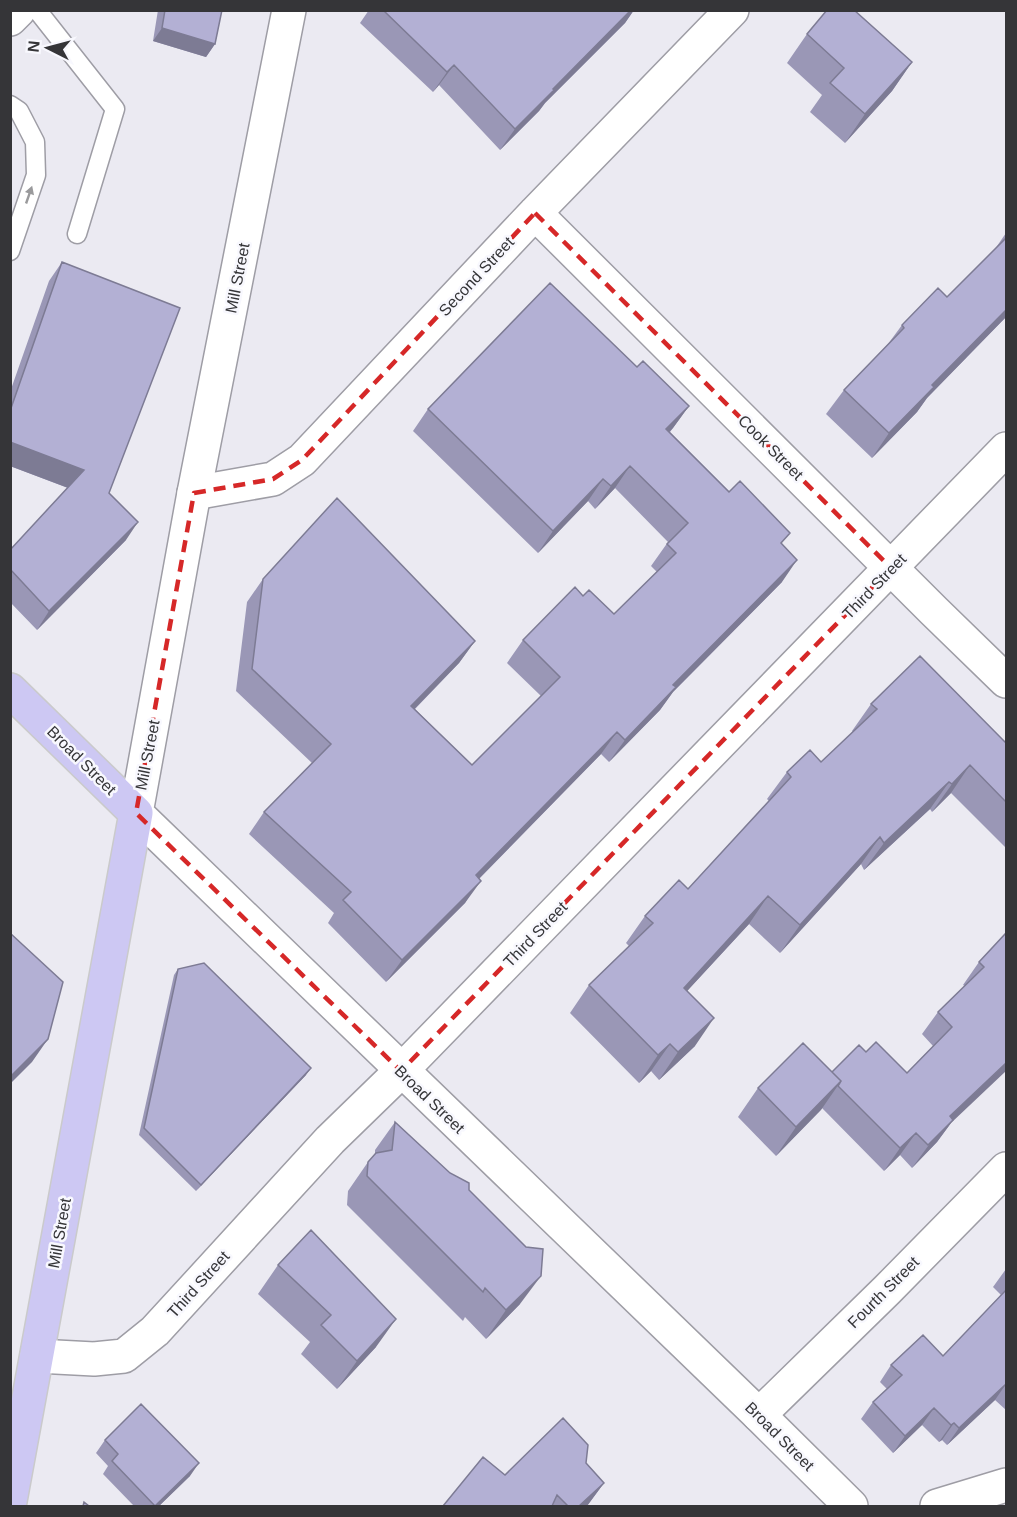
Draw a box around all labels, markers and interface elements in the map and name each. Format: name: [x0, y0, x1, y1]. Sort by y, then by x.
north arrow: [18, 18, 78, 78]
text: N: [25, 40, 43, 53]
one-way arrow: [25, 186, 35, 204]
street label: Second Street: [436, 233, 518, 319]
street label: Mill Street: [222, 241, 253, 315]
street label: Cook Street: [735, 411, 807, 484]
street label: Third Street: [839, 550, 910, 622]
street label: Mill Street: [132, 718, 163, 792]
street label: Broad Street: [44, 723, 120, 799]
street label: Third Street: [500, 898, 571, 970]
street label: Broad Street: [391, 1062, 468, 1137]
street label: Mill Street: [45, 1196, 74, 1270]
street label: Third Street: [164, 1247, 233, 1321]
street label: Fourth Street: [844, 1253, 923, 1331]
street label: Broad Street: [742, 1399, 818, 1475]

